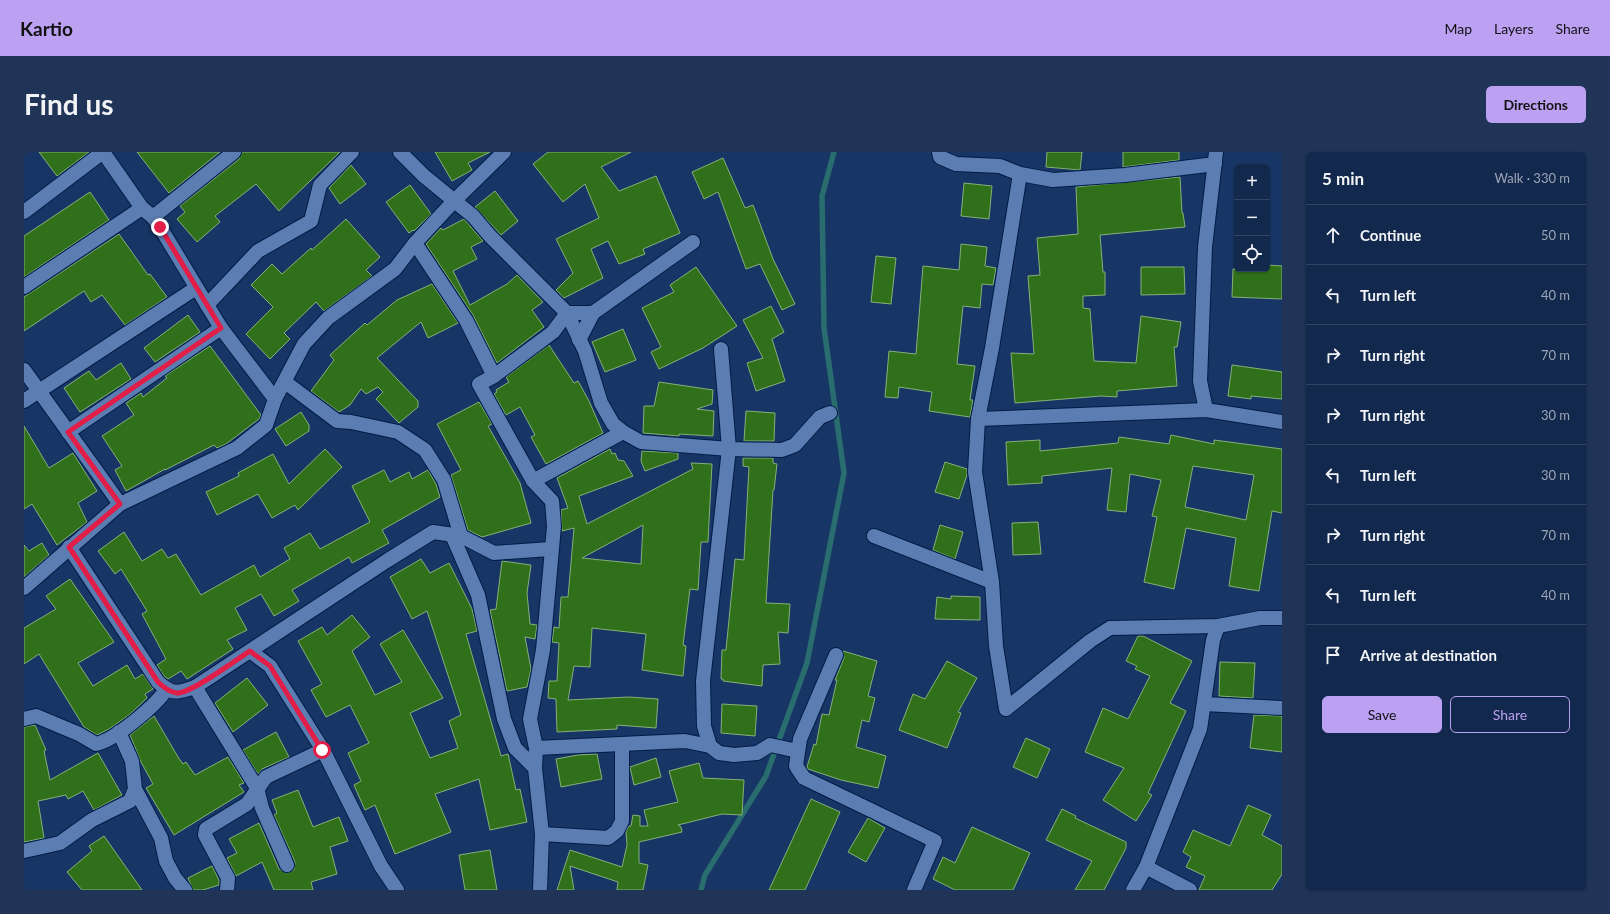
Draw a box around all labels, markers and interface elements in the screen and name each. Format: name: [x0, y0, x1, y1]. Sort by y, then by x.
text: Kartio: [20, 17, 73, 40]
text: Map: [1444, 20, 1472, 37]
text: Layers: [1494, 20, 1534, 37]
text: Share: [1556, 20, 1590, 37]
button: Directions: [1486, 86, 1586, 123]
text: Find us: [24, 87, 114, 121]
map controls: [1234, 164, 1270, 272]
button: +: [1234, 164, 1270, 200]
text: 5 min: [1322, 168, 1364, 189]
text: Walk · 330 m: [1494, 170, 1570, 186]
button: −: [1234, 200, 1270, 236]
route end: [151, 218, 169, 236]
icon: ahead: [1322, 224, 1344, 246]
text: Continue: [1360, 226, 1421, 244]
text: 50 m: [1541, 227, 1570, 243]
button: locate: [1234, 236, 1270, 272]
icon: left: [1322, 284, 1344, 306]
text: Turn left: [1360, 286, 1416, 304]
text: 40 m: [1541, 287, 1570, 303]
icon: right: [1322, 344, 1344, 366]
text: Turn right: [1360, 346, 1425, 364]
text: 70 m: [1541, 347, 1570, 363]
icon: right: [1322, 404, 1344, 426]
text: Turn right: [1360, 406, 1425, 424]
text: 30 m: [1541, 407, 1570, 423]
icon: left: [1322, 464, 1344, 486]
text: Turn left: [1360, 466, 1416, 484]
text: 30 m: [1541, 467, 1570, 483]
icon: right: [1322, 524, 1344, 546]
text: Turn right: [1360, 526, 1425, 544]
text: 70 m: [1541, 527, 1570, 543]
icon: left: [1322, 584, 1344, 606]
text: Turn left: [1360, 586, 1416, 604]
text: 40 m: [1541, 587, 1570, 603]
icon: arrive: [1322, 644, 1344, 666]
text: Arrive at destination: [1360, 646, 1497, 664]
button: Save: [1322, 696, 1442, 733]
button: Share: [1450, 696, 1570, 733]
route start: [313, 741, 331, 759]

